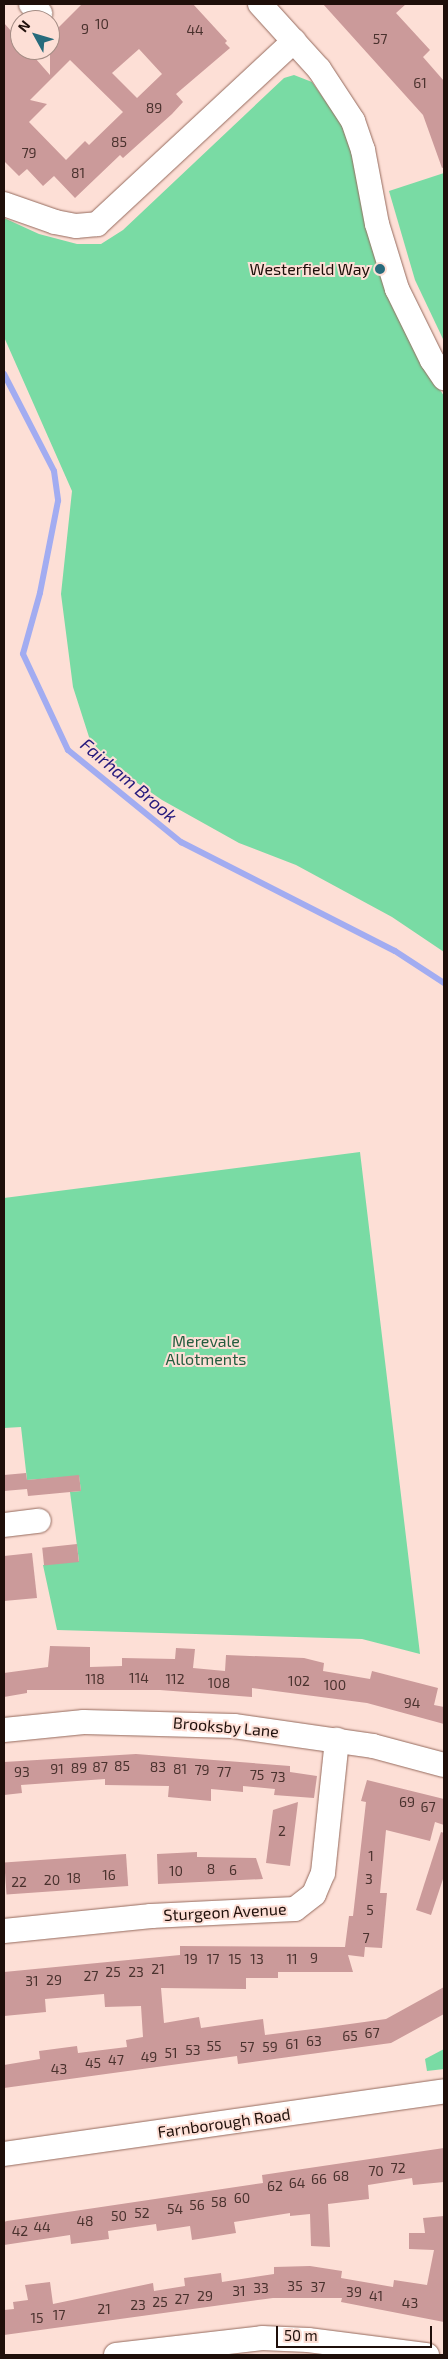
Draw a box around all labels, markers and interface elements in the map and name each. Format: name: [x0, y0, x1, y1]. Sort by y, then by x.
north arrow: [10, 10, 60, 60]
house number: 10: [95, 16, 109, 32]
text: N: [14, 17, 34, 35]
house number: 9: [81, 21, 89, 37]
house number: 44: [186, 22, 204, 38]
house number: 57: [373, 31, 387, 47]
house number: 61: [413, 75, 427, 91]
house number: 89: [146, 100, 162, 116]
house number: 85: [111, 134, 127, 150]
house number: 79: [21, 145, 37, 161]
house number: 81: [71, 165, 85, 181]
place label: Westerfield Way: [249, 259, 370, 279]
marker: Westerfield Way: [374, 263, 386, 275]
water label: Fairham Brook: [76, 733, 182, 827]
park label: Merevale Allotments: [166, 1331, 246, 1369]
house number: 114: [129, 1670, 149, 1686]
house number: 118: [85, 1671, 105, 1687]
house number: 112: [165, 1671, 185, 1687]
house number: 102: [288, 1673, 310, 1689]
house number: 108: [208, 1675, 230, 1691]
house number: 100: [324, 1677, 346, 1693]
house number: 94: [404, 1695, 420, 1711]
street label: Brooksby Lane: [172, 1713, 280, 1741]
house number: 85: [114, 1758, 130, 1774]
house number: 87: [92, 1759, 108, 1775]
house number: 83: [150, 1759, 166, 1775]
house number: 89: [71, 1760, 87, 1776]
house number: 91: [50, 1761, 64, 1777]
house number: 81: [173, 1761, 187, 1777]
house number: 79: [194, 1762, 210, 1778]
house number: 93: [14, 1764, 30, 1780]
house number: 77: [217, 1764, 231, 1780]
house number: 75: [250, 1767, 264, 1783]
house number: 73: [271, 1769, 285, 1785]
house number: 69: [399, 1794, 415, 1810]
house number: 67: [420, 1799, 436, 1815]
house number: 2: [278, 1823, 286, 1839]
house number: 1: [368, 1848, 374, 1864]
house number: 8: [207, 1861, 215, 1877]
house number: 6: [229, 1862, 237, 1878]
house number: 10: [169, 1863, 183, 1879]
house number: 16: [102, 1867, 116, 1883]
house number: 18: [67, 1870, 81, 1886]
house number: 3: [365, 1871, 373, 1887]
house number: 20: [44, 1872, 60, 1888]
house number: 22: [11, 1874, 27, 1890]
street label: Sturgeon Avenue: [163, 1899, 287, 1925]
house number: 5: [366, 1902, 374, 1918]
house number: 7: [362, 1930, 370, 1946]
house number: 9: [310, 1950, 318, 1966]
house number: 19: [184, 1951, 198, 1967]
house number: 17: [207, 1951, 219, 1967]
house number: 15: [228, 1951, 242, 1967]
house number: 13: [250, 1951, 264, 1967]
house number: 11: [286, 1951, 298, 1967]
house number: 21: [151, 1961, 165, 1977]
house number: 25: [105, 1964, 121, 1980]
house number: 23: [128, 1964, 144, 1980]
house number: 27: [83, 1968, 99, 1984]
house number: 29: [46, 1972, 62, 1988]
house number: 31: [25, 1973, 39, 1989]
house number: 67: [364, 2025, 380, 2041]
house number: 65: [342, 2028, 358, 2044]
house number: 63: [306, 2033, 322, 2049]
house number: 61: [285, 2036, 299, 2052]
house number: 55: [206, 2038, 222, 2054]
house number: 57: [240, 2039, 254, 2055]
house number: 59: [262, 2039, 278, 2055]
house number: 53: [185, 2042, 201, 2058]
house number: 51: [164, 2045, 178, 2061]
house number: 49: [141, 2049, 157, 2065]
house number: 47: [108, 2052, 124, 2068]
house number: 45: [85, 2055, 101, 2071]
house number: 43: [51, 2061, 67, 2077]
street label: Farnborough Road: [156, 2104, 292, 2142]
house number: 72: [390, 2160, 406, 2176]
house number: 70: [368, 2163, 384, 2179]
house number: 68: [333, 2168, 349, 2184]
house number: 66: [311, 2171, 327, 2187]
house number: 64: [289, 2175, 305, 2191]
house number: 62: [267, 2178, 283, 2194]
house number: 60: [234, 2190, 250, 2206]
house number: 58: [211, 2194, 227, 2210]
house number: 56: [189, 2197, 205, 2213]
house number: 54: [167, 2201, 183, 2217]
house number: 52: [134, 2205, 150, 2221]
house number: 50: [111, 2208, 127, 2224]
house number: 48: [76, 2213, 94, 2229]
house number: 44: [33, 2219, 51, 2235]
house number: 42: [12, 2223, 28, 2239]
house number: 35: [287, 2278, 303, 2294]
house number: 37: [311, 2279, 325, 2295]
house number: 33: [253, 2280, 269, 2296]
house number: 31: [232, 2283, 246, 2299]
house number: 39: [346, 2284, 362, 2300]
house number: 29: [197, 2288, 213, 2304]
house number: 41: [369, 2288, 383, 2304]
house number: 27: [174, 2291, 190, 2307]
house number: 25: [152, 2294, 168, 2310]
house number: 43: [402, 2295, 418, 2311]
house number: 23: [130, 2297, 146, 2313]
house number: 21: [97, 2301, 111, 2317]
house number: 17: [53, 2307, 65, 2323]
house number: 15: [30, 2310, 44, 2326]
scale bar: [278, 2316, 434, 2348]
text: 50 m: [284, 2326, 318, 2344]

